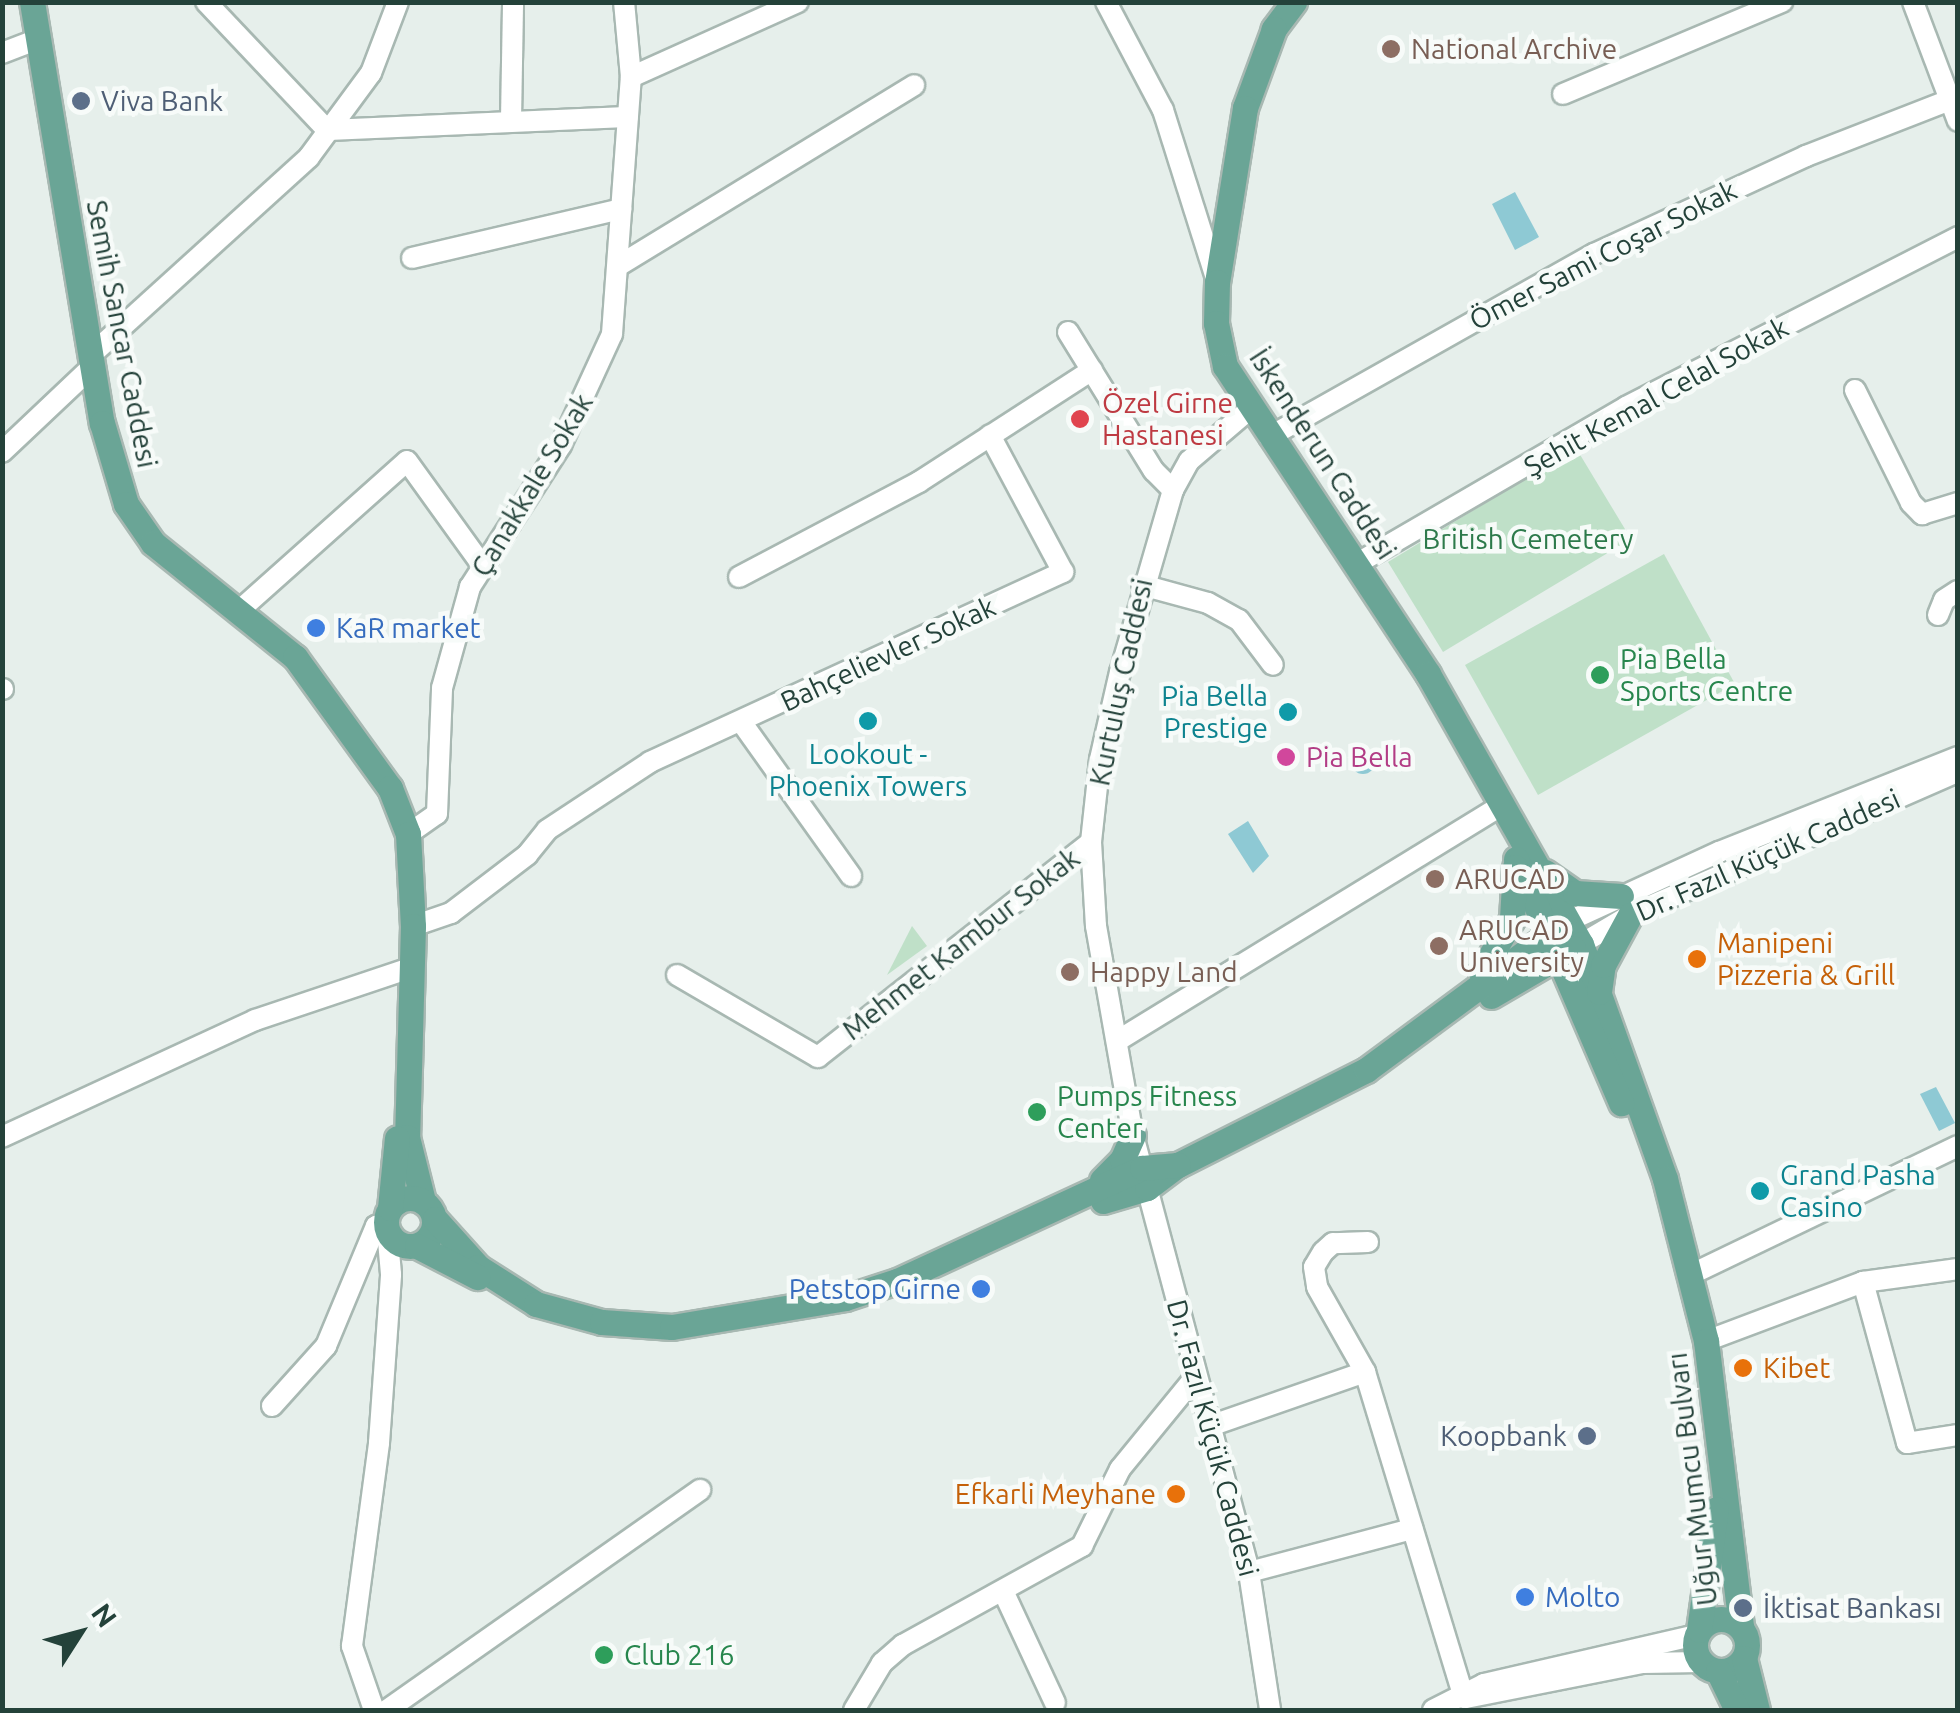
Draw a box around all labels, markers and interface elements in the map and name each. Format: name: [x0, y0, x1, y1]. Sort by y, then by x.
place label: National Archive: [1411, 32, 1617, 66]
marker: National Archive: [1380, 38, 1402, 60]
place label: Viva Bank: [101, 84, 223, 118]
marker: Viva Bank: [70, 90, 92, 112]
street label: Ömer Sami Coşar Sokak: [1464, 173, 1742, 337]
street label: Semih Sancar Caddesi: [80, 197, 164, 471]
street label: Şehit Kemal Celal Sokak: [1518, 310, 1794, 484]
street label: İskenderun Caddesi: [1242, 343, 1404, 565]
place label: Özel Girne Hastanesi: [1102, 386, 1233, 452]
street label: Çanakkale Sokak: [464, 387, 600, 583]
marker: Özel Girne Hastanesi: [1067, 406, 1093, 432]
park label: British Cemetery: [1423, 522, 1633, 556]
street label: Kurtuluş Caddesi: [1083, 575, 1159, 789]
street label: Bahçelievler Sokak: [775, 589, 1001, 719]
place label: KaR market: [336, 611, 481, 645]
marker: KaR market: [305, 617, 327, 639]
place label: Pia Bella Sports Centre: [1620, 642, 1793, 708]
marker: Pia Bella Sports Centre: [1589, 664, 1611, 686]
place label: Pia Bella Prestige: [1161, 679, 1268, 745]
marker: Pia Bella Prestige: [1277, 701, 1299, 723]
marker: Lookout - Phoenix Towers: [857, 710, 879, 732]
place label: Lookout - Phoenix Towers: [769, 737, 967, 803]
place label: Pia Bella: [1306, 740, 1413, 774]
marker: Pia Bella: [1275, 746, 1297, 768]
street label: Dr. Fazıl Küçük Caddesi: [1631, 782, 1905, 928]
street label: Mehmet Kambur Sokak: [836, 841, 1086, 1047]
place label: ARUCAD: [1455, 862, 1566, 896]
marker: ARUCAD: [1424, 868, 1446, 890]
place label: ARUCAD University: [1459, 913, 1584, 979]
place label: Manipeni Pizzeria & Grill: [1717, 926, 1895, 992]
marker: ARUCAD University: [1428, 935, 1450, 957]
marker: Manipeni Pizzeria & Grill: [1686, 948, 1708, 970]
place label: Happy Land: [1090, 955, 1238, 989]
marker: Happy Land: [1059, 961, 1081, 983]
place label: Pumps Fitness Center: [1057, 1079, 1237, 1145]
marker: Pumps Fitness Center: [1026, 1101, 1048, 1123]
place label: Grand Pasha Casino: [1780, 1158, 1936, 1224]
marker: Grand Pasha Casino: [1749, 1180, 1771, 1202]
place label: Petstop Girne: [789, 1272, 961, 1306]
marker: Petstop Girne: [970, 1278, 992, 1300]
street label: Dr. Fazıl Küçük Caddesi: [1160, 1296, 1266, 1580]
street label: Uğur Mumcu Bulvarı: [1660, 1351, 1724, 1607]
place label: Kibet: [1763, 1351, 1830, 1385]
marker: Kibet: [1732, 1357, 1754, 1379]
place label: Koopbank: [1440, 1419, 1567, 1453]
marker: Koopbank: [1576, 1425, 1598, 1447]
place label: Efkarli Meyhane: [955, 1477, 1156, 1511]
marker: Efkarli Meyhane: [1165, 1483, 1187, 1505]
place label: Molto: [1545, 1580, 1620, 1614]
north arrow: [30, 1583, 130, 1683]
marker: Molto: [1514, 1586, 1536, 1608]
place label: İktisat Bankası: [1763, 1591, 1942, 1625]
marker: İktisat Bankası: [1732, 1597, 1754, 1619]
text: N: [86, 1598, 123, 1633]
place label: Club 216: [624, 1638, 735, 1672]
marker: Club 216: [593, 1644, 615, 1666]

